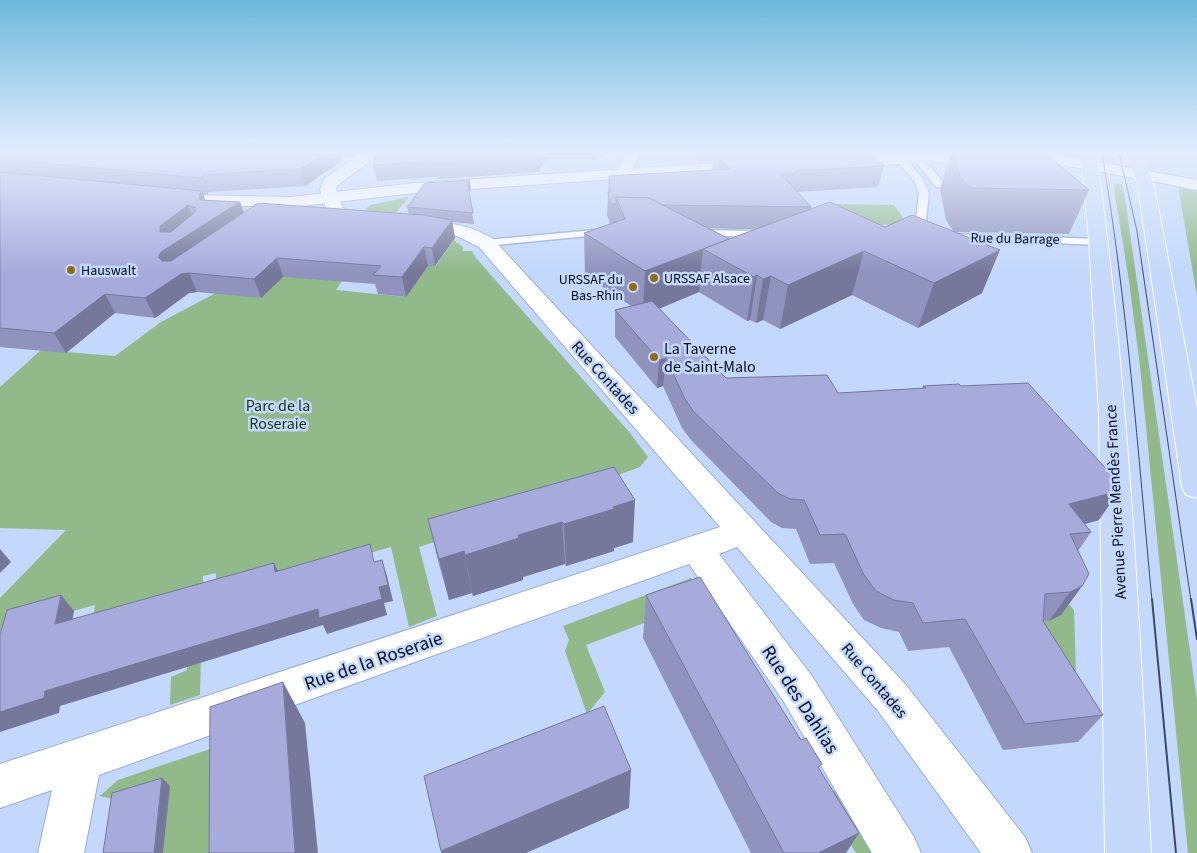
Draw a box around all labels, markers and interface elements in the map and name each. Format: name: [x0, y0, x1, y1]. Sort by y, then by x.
street label: Rue du Barrage: [970, 228, 1060, 250]
place label: Hauswalt: [81, 261, 136, 281]
marker: Hauswalt: [65, 264, 77, 276]
place label: URSSAF Alsace: [664, 269, 750, 289]
place label: URSSAF du Bas-Rhin: [559, 270, 623, 306]
marker: URSSAF Alsace: [648, 272, 660, 284]
marker: URSSAF du Bas-Rhin: [627, 281, 639, 293]
street label: Rue Contades: [566, 336, 644, 419]
place label: La Taverne de Saint-Malo: [664, 338, 756, 378]
marker: La Taverne de Saint-Malo: [648, 351, 660, 363]
park label: Parc de la Roseraie: [246, 395, 310, 435]
street label: Avenue Pierre Mendès France: [1100, 404, 1132, 600]
street label: Rue de la Roseraie: [301, 625, 446, 698]
street label: Rue Contades: [836, 638, 912, 723]
street label: Rue des Dahlias: [754, 640, 845, 760]

